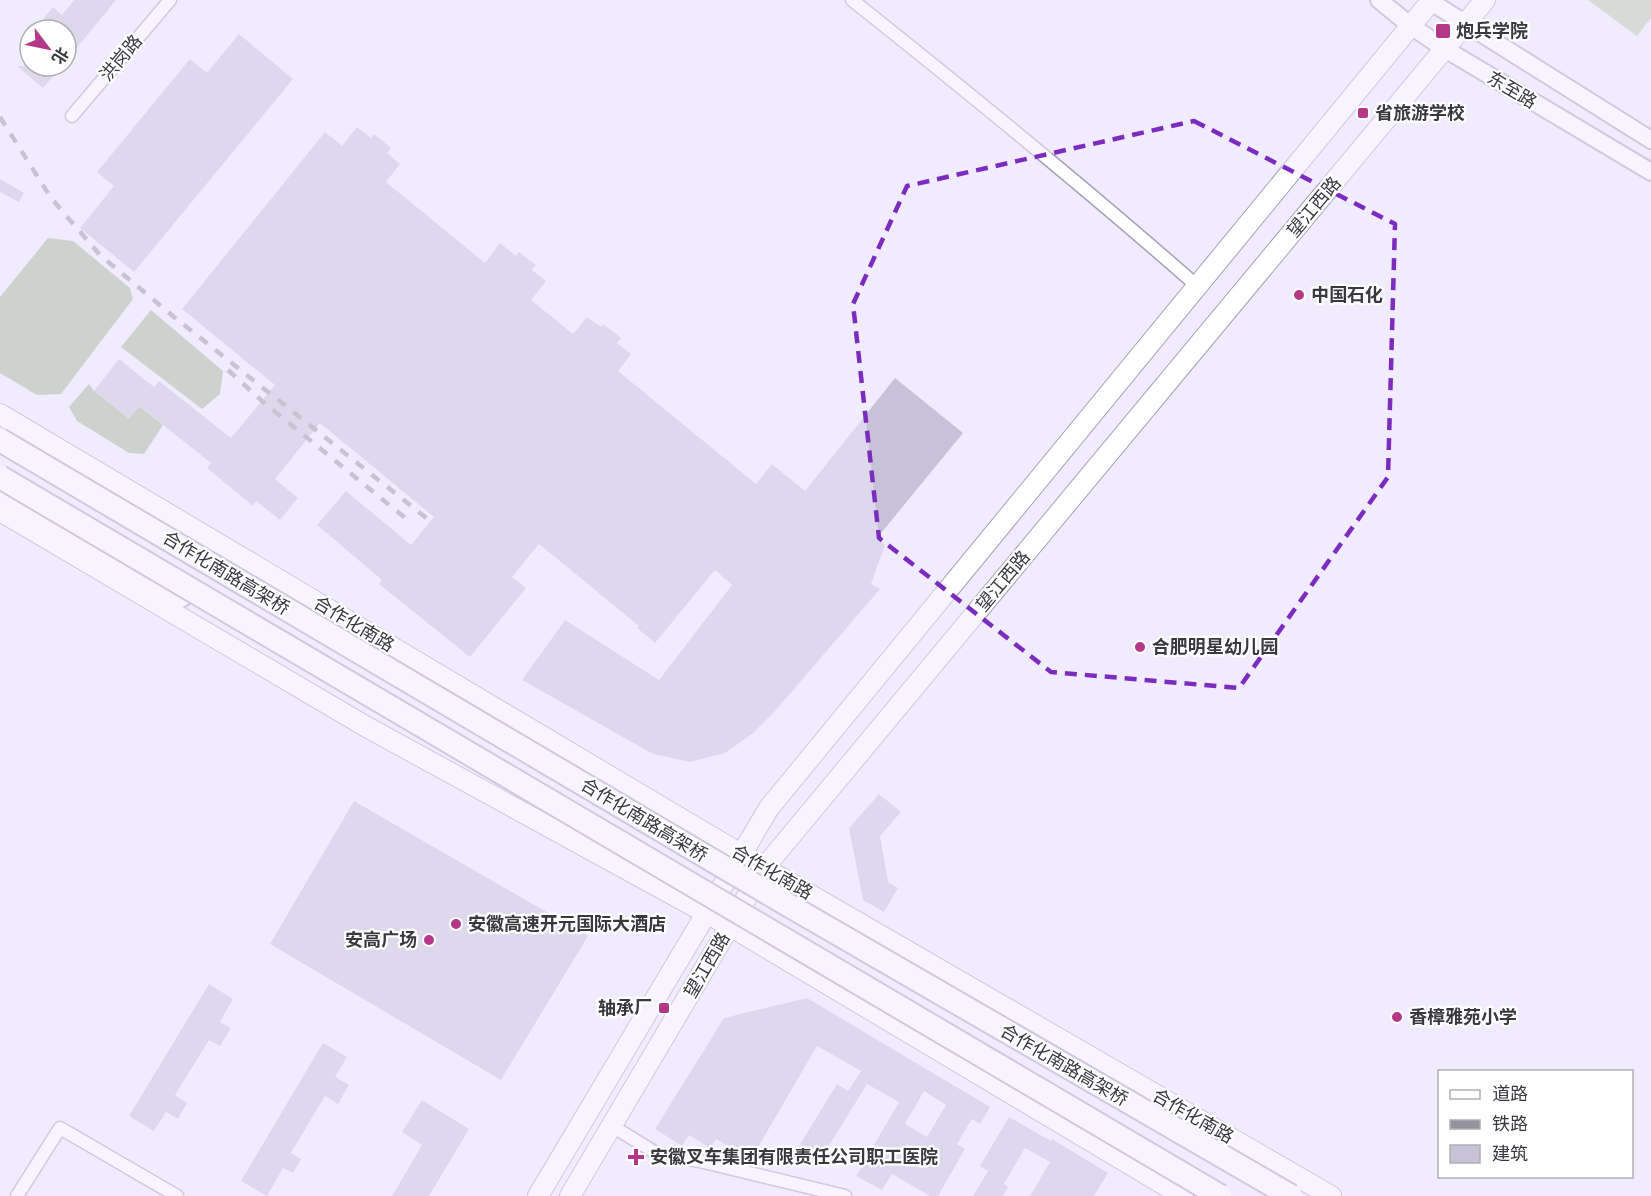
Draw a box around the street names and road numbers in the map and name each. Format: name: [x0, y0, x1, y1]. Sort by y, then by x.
street label: 洪岗路: [96, 31, 146, 85]
street label: 东至路: [1484, 68, 1540, 112]
street label: 望江西路: [1283, 173, 1345, 241]
street label: 合作化南路高架桥: [159, 527, 293, 619]
street label: 望江西路: [972, 547, 1034, 615]
street label: 合作化南路: [310, 592, 398, 656]
street label: 合作化南路高架桥: [577, 774, 711, 866]
street label: 合作化南路: [728, 841, 816, 903]
street label: 望江西路: [680, 929, 734, 1001]
street label: 合作化南路高架桥: [997, 1020, 1131, 1110]
street label: 合作化南路: [1149, 1085, 1237, 1147]

